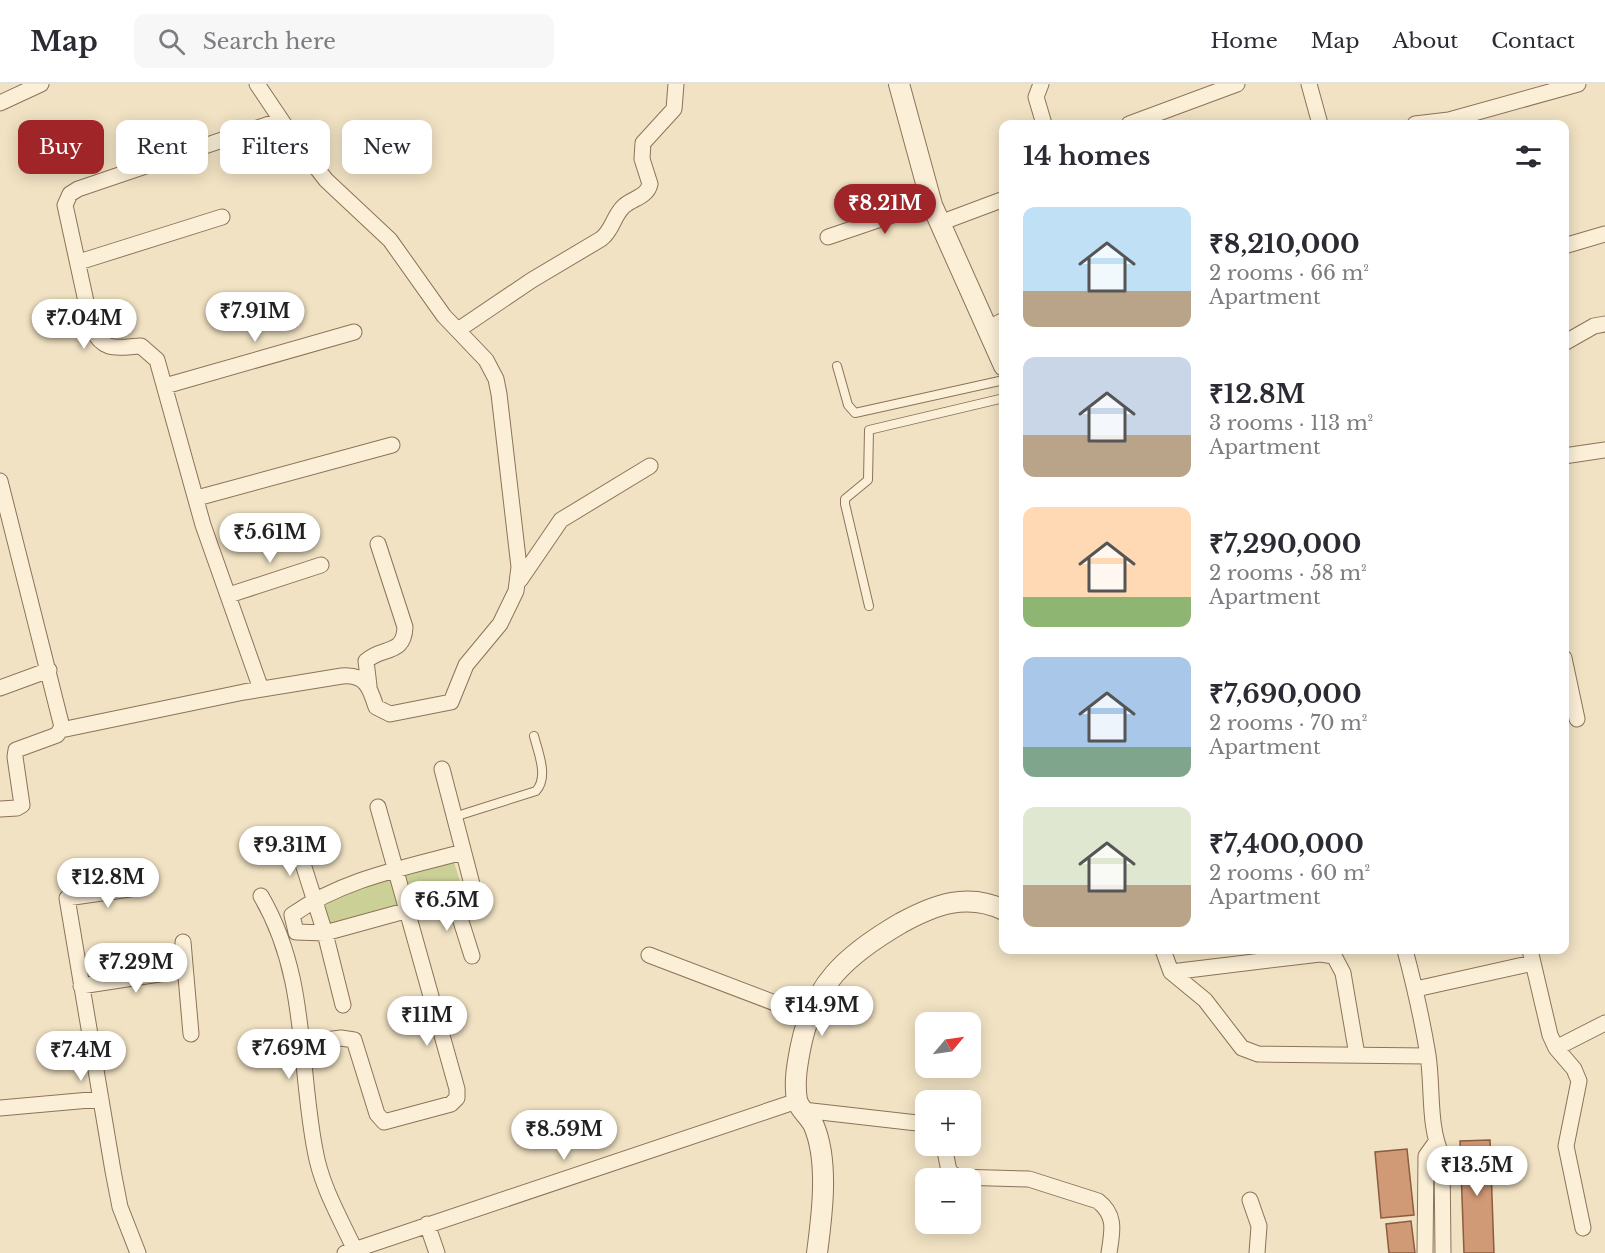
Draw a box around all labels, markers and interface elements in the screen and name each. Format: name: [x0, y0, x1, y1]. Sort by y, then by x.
search box: [134, 14, 554, 68]
text: Map: [30, 24, 98, 59]
icon: search: [155, 25, 188, 58]
text: Search here: [203, 28, 336, 55]
text: Home: [1211, 28, 1278, 54]
text: Map: [1311, 28, 1359, 54]
text: About: [1392, 28, 1458, 54]
text: Contact: [1491, 28, 1575, 54]
chip: Buy: [18, 120, 104, 174]
chip: Rent: [116, 120, 208, 174]
chip: Filters: [220, 120, 330, 174]
chip: New: [342, 120, 432, 174]
text: 14 homes: [1023, 140, 1150, 172]
icon: filters: [1512, 140, 1545, 173]
pin: ₹8.21M: [836, 184, 934, 235]
text: ₹8.21M: [848, 191, 922, 215]
text: ₹8,210,000: [1209, 228, 1360, 260]
icon: home: [1071, 231, 1143, 303]
text: 2 rooms · 66 m²: [1209, 261, 1369, 285]
text: Apartment: [1209, 285, 1320, 309]
pin: ₹7.91M: [206, 292, 304, 343]
pin: ₹7.04M: [35, 299, 133, 350]
text: ₹7.91M: [220, 299, 290, 323]
text: ₹7.04M: [46, 306, 122, 330]
text: ₹12.8M: [1209, 378, 1305, 410]
icon: home: [1071, 381, 1143, 453]
text: 3 rooms · 113 m²: [1209, 411, 1373, 435]
text: Apartment: [1209, 435, 1320, 459]
pin: ₹5.61M: [221, 513, 319, 564]
text: ₹5.61M: [233, 520, 307, 544]
text: ₹7,290,000: [1209, 528, 1361, 560]
icon: home: [1071, 531, 1143, 603]
text: 2 rooms · 58 m²: [1209, 561, 1367, 585]
text: Apartment: [1209, 585, 1320, 609]
text: ₹7,690,000: [1209, 678, 1362, 710]
icon: home: [1071, 681, 1143, 753]
text: 2 rooms · 70 m²: [1209, 711, 1367, 735]
text: Apartment: [1209, 735, 1320, 759]
pin: ₹9.31M: [241, 826, 339, 877]
text: ₹7,400,000: [1209, 828, 1364, 860]
icon: home: [1071, 831, 1143, 903]
text: ₹9.31M: [253, 833, 327, 857]
pin: ₹12.8M: [59, 858, 157, 909]
text: 2 rooms · 60 m²: [1209, 861, 1370, 885]
text: ₹12.8M: [71, 865, 145, 889]
pin: ₹6.5M: [405, 881, 489, 932]
text: Apartment: [1209, 885, 1320, 909]
text: ₹6.5M: [415, 888, 479, 912]
pin: ₹7.29M: [87, 943, 185, 994]
text: ₹7.29M: [98, 950, 174, 974]
pin: ₹14.9M: [773, 986, 871, 1037]
text: ₹14.9M: [784, 993, 860, 1017]
pin: ₹11M: [391, 996, 463, 1047]
text: ₹11M: [401, 1003, 453, 1027]
north arrow: [915, 1012, 981, 1078]
map controls: [915, 1012, 981, 1234]
pin: ₹7.69M: [240, 1029, 338, 1080]
pin: ₹7.4M: [39, 1031, 123, 1082]
text: ₹7.69M: [251, 1036, 327, 1060]
text: ₹7.4M: [50, 1038, 112, 1062]
button: +: [915, 1090, 981, 1156]
pin: ₹8.59M: [515, 1110, 613, 1161]
text: ₹8.59M: [525, 1117, 603, 1141]
pin: ₹13.5M: [1428, 1146, 1526, 1197]
text: ₹13.5M: [1441, 1153, 1513, 1177]
button: −: [915, 1168, 981, 1234]

